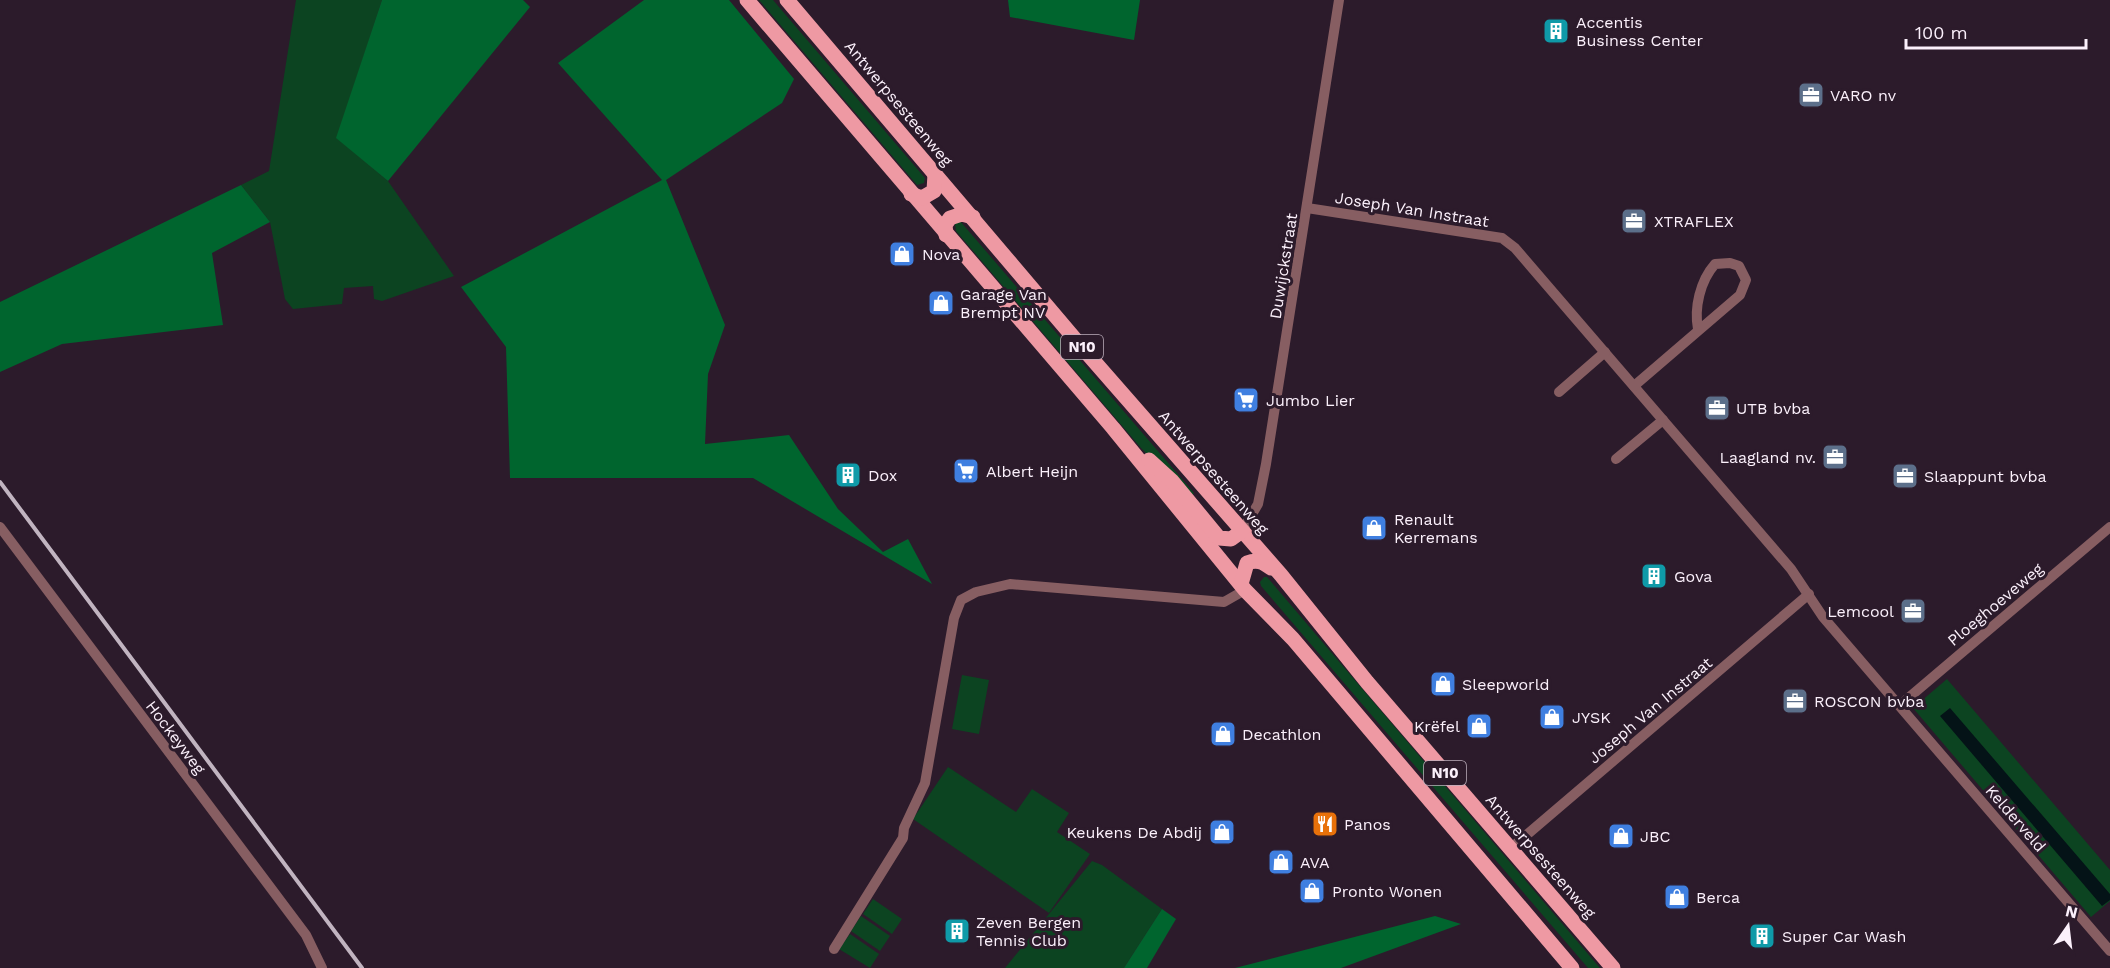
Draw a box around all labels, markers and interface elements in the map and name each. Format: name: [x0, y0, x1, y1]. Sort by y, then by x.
scale bar: [1906, 12, 2086, 50]
place label: Accentis Business Center: [1576, 13, 1703, 50]
building icon: Accentis Business Center: [1541, 16, 1571, 46]
text: 100 m: [1915, 22, 1968, 43]
street label: Antwerpsesteenweg: [841, 37, 957, 170]
office icon: VARO nv: [1796, 80, 1826, 110]
place label: VARO nv: [1830, 86, 1897, 105]
street label: Joseph Van Instraat: [1334, 188, 1490, 231]
office icon: XTRAFLEX: [1619, 206, 1649, 236]
street label: Duwijckstraat: [1266, 211, 1301, 320]
place label: XTRAFLEX: [1654, 212, 1734, 231]
shop icon: Nova: [887, 239, 917, 269]
place label: Nova: [922, 245, 960, 264]
place label: Garage Van Brempt NV: [960, 285, 1047, 322]
shop icon: Garage Van Brempt NV: [926, 288, 956, 318]
road number: N10: [1061, 335, 1103, 359]
supermarket icon: Jumbo Lier: [1231, 385, 1261, 415]
place label: Jumbo Lier: [1266, 391, 1355, 410]
office icon: UTB bvba: [1702, 393, 1732, 423]
place label: UTB bvba: [1736, 399, 1810, 418]
street label: Antwerpsesteenweg: [1155, 407, 1273, 539]
office icon: Laagland nv.: [1820, 442, 1850, 472]
place label: Laagland nv.: [1719, 448, 1816, 467]
supermarket icon: Albert Heijn: [951, 456, 981, 486]
building icon: Dox: [833, 460, 863, 490]
office icon: Slaappunt bvba: [1890, 461, 1920, 491]
place label: Albert Heijn: [986, 462, 1078, 481]
place label: Dox: [868, 466, 897, 485]
place label: Slaappunt bvba: [1924, 467, 2047, 486]
place label: Renault Kerremans: [1394, 510, 1478, 547]
shop icon: Renault Kerremans: [1359, 513, 1389, 543]
street label: Ploeghoeveweg: [1944, 559, 2047, 650]
building icon: Gova: [1639, 561, 1669, 591]
place label: Gova: [1674, 567, 1712, 586]
office icon: Lemcool: [1898, 596, 1928, 626]
place label: Lemcool: [1827, 602, 1894, 621]
street label: Joseph Van Instraat: [1585, 653, 1716, 768]
shop icon: Sleepworld: [1428, 669, 1458, 699]
place label: Sleepworld: [1462, 675, 1550, 694]
office icon: ROSCON bvba: [1780, 686, 1810, 716]
place label: ROSCON bvba: [1814, 692, 1924, 711]
street label: Hockeyweg: [142, 697, 210, 778]
shop icon: JYSK: [1537, 702, 1567, 732]
place label: JYSK: [1572, 708, 1611, 727]
shop icon: Krëfel: [1464, 711, 1494, 741]
place label: Krëfel: [1414, 717, 1460, 736]
shop icon: Decathlon: [1208, 719, 1238, 749]
place label: Decathlon: [1242, 725, 1321, 744]
road number: N10: [1424, 761, 1466, 785]
street label: Kelderveld: [1981, 781, 2050, 856]
street label: Antwerpsesteenweg: [1482, 791, 1600, 923]
restaurant icon: Panos: [1310, 809, 1340, 839]
place label: Panos: [1344, 815, 1391, 834]
shop icon: Keukens De Abdij: [1207, 817, 1237, 847]
shop icon: JBC: [1606, 821, 1636, 851]
place label: Keukens De Abdij: [1067, 823, 1202, 842]
place label: JBC: [1640, 827, 1671, 846]
shop icon: AVA: [1266, 847, 1296, 877]
place label: AVA: [1300, 853, 1330, 872]
shop icon: Pronto Wonen: [1297, 876, 1327, 906]
place label: Pronto Wonen: [1332, 882, 1442, 901]
shop icon: Berca: [1662, 882, 1692, 912]
place label: Berca: [1696, 888, 1740, 907]
north arrow: [2038, 896, 2098, 956]
text: N: [2063, 901, 2080, 923]
place label: Zeven Bergen Tennis Club: [976, 913, 1081, 950]
building icon: Zeven Bergen Tennis Club: [942, 916, 972, 946]
building icon: Super Car Wash: [1747, 921, 1777, 951]
place label: Super Car Wash: [1782, 927, 1906, 946]

